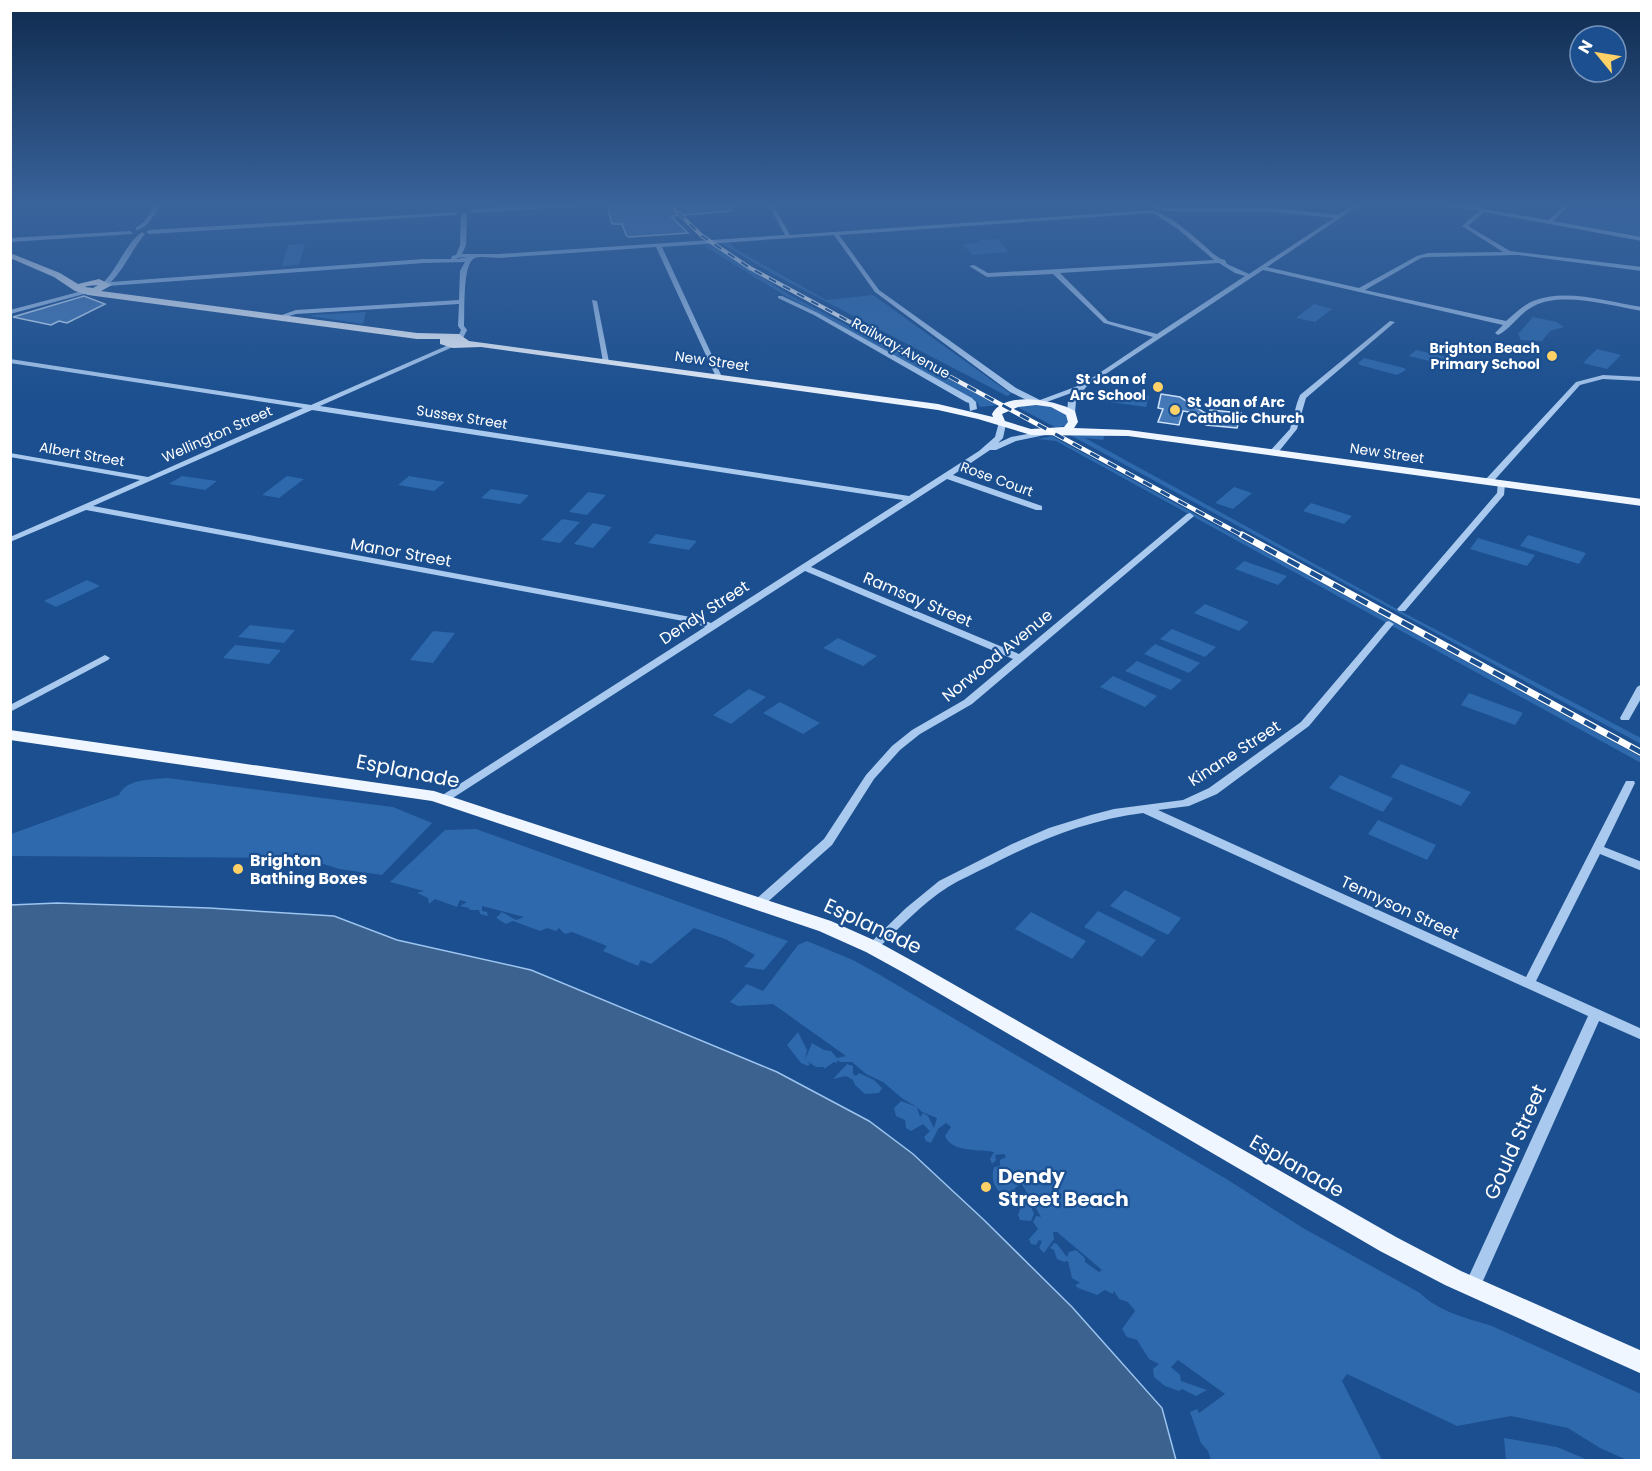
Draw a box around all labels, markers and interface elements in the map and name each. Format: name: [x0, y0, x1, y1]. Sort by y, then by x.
north arrow: [1568, 24, 1628, 84]
text: N: [1572, 36, 1598, 58]
street label: Railway Avenue: [848, 313, 954, 384]
place label: Brighton Beach Primary School: [1429, 338, 1540, 374]
street label: New Street: [674, 346, 750, 376]
marker: Brighton Beach Primary School: [1545, 349, 1559, 363]
place label: St Joan of Arc School: [1070, 369, 1146, 405]
marker: St Joan of Arc School: [1151, 380, 1165, 394]
place label: St Joan of Arc Catholic Church: [1187, 392, 1304, 428]
street label: Sussex Street: [415, 400, 509, 434]
street label: Wellington Street: [159, 401, 275, 467]
marker: St Joan of Arc Catholic Church: [1168, 403, 1182, 417]
street label: Albert Street: [38, 437, 126, 471]
street label: New Street: [1349, 438, 1425, 468]
street label: Rose Court: [958, 457, 1036, 501]
street label: Manor Street: [349, 532, 453, 573]
street label: Ramsay Street: [860, 566, 976, 633]
street label: Dendy Street: [655, 575, 754, 650]
street label: Norwood Avenue: [937, 604, 1058, 707]
street label: Kinane Street: [1184, 715, 1285, 792]
street label: Esplanade: [354, 747, 462, 795]
place label: Brighton Bathing Boxes: [250, 849, 367, 890]
marker: Brighton Bathing Boxes: [231, 862, 245, 876]
street label: Tennyson Street: [1337, 870, 1463, 945]
street label: Esplanade: [820, 891, 926, 961]
street label: Gould Street: [1477, 1080, 1553, 1204]
street label: Esplanade: [1245, 1128, 1349, 1204]
place label: Dendy Street Beach: [998, 1162, 1129, 1213]
marker: Dendy Street Beach: [979, 1180, 993, 1194]

